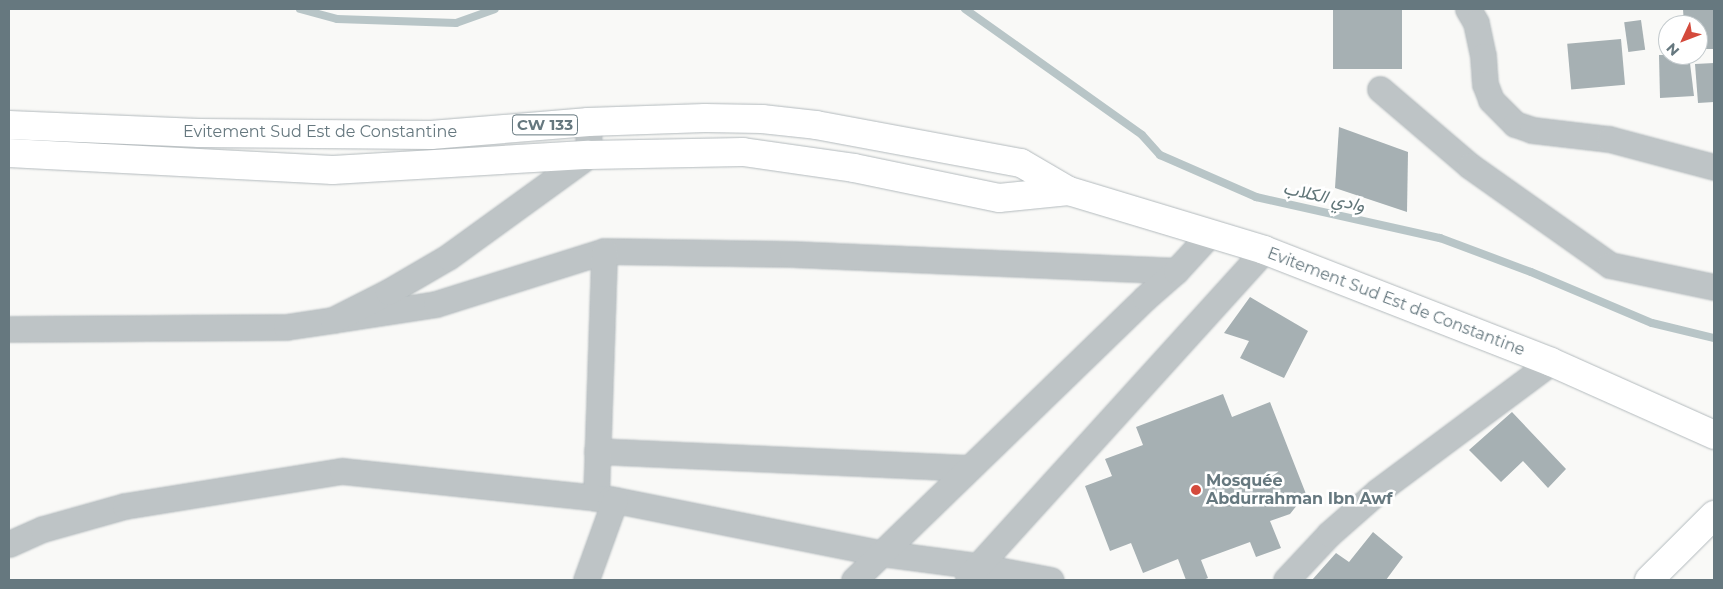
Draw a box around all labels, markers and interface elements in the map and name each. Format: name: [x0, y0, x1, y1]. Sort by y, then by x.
north arrow: [1658, 15, 1708, 65]
text: N: [1662, 39, 1683, 60]
road number: CW 133: [511, 112, 579, 138]
street label: Evitement Sud Est de Constantine: [183, 122, 457, 142]
water label: وادي الكلاب: [1281, 177, 1367, 217]
street label: Evitement Sud Est de Constantine: [1265, 244, 1527, 360]
place label: Mosquée Abdurrahman Ibn Awf: [1206, 471, 1392, 509]
marker: Mosquée Abdurrahman Ibn Awf: [1190, 484, 1202, 496]

